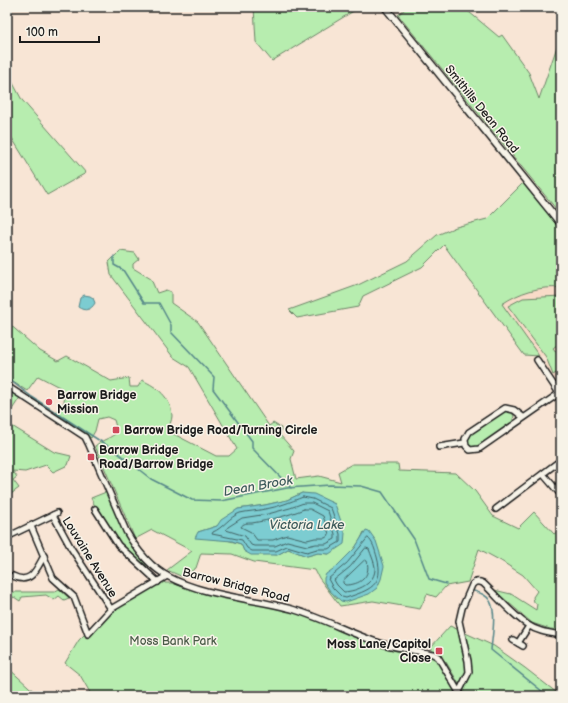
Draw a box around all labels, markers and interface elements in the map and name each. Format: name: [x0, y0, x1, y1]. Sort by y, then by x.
scale bar: [20, 18, 99, 44]
text: 100 m: [26, 25, 58, 40]
street label: Smithills Dean Road: [441, 62, 522, 157]
place label: Barrow Bridge Mission: [57, 388, 137, 417]
marker: Barrow Bridge Mission: [44, 397, 54, 407]
place label: Barrow Bridge Road/Turning Circle: [124, 423, 318, 438]
marker: Barrow Bridge Road/Turning Circle: [111, 425, 121, 435]
place label: Barrow Bridge Road/Barrow Bridge: [99, 443, 213, 472]
marker: Barrow Bridge Road/Barrow Bridge: [86, 452, 96, 462]
water label: Dean Brook: [222, 472, 295, 500]
street label: Louvaine Avenue: [59, 514, 120, 600]
water label: Victoria Lake: [269, 517, 345, 533]
street label: Barrow Bridge Road: [181, 565, 291, 606]
park label: Moss Bank Park: [129, 634, 217, 649]
place label: Moss Lane/Capitol Close: [327, 637, 431, 666]
marker: Moss Lane/Capitol Close: [434, 646, 444, 656]

